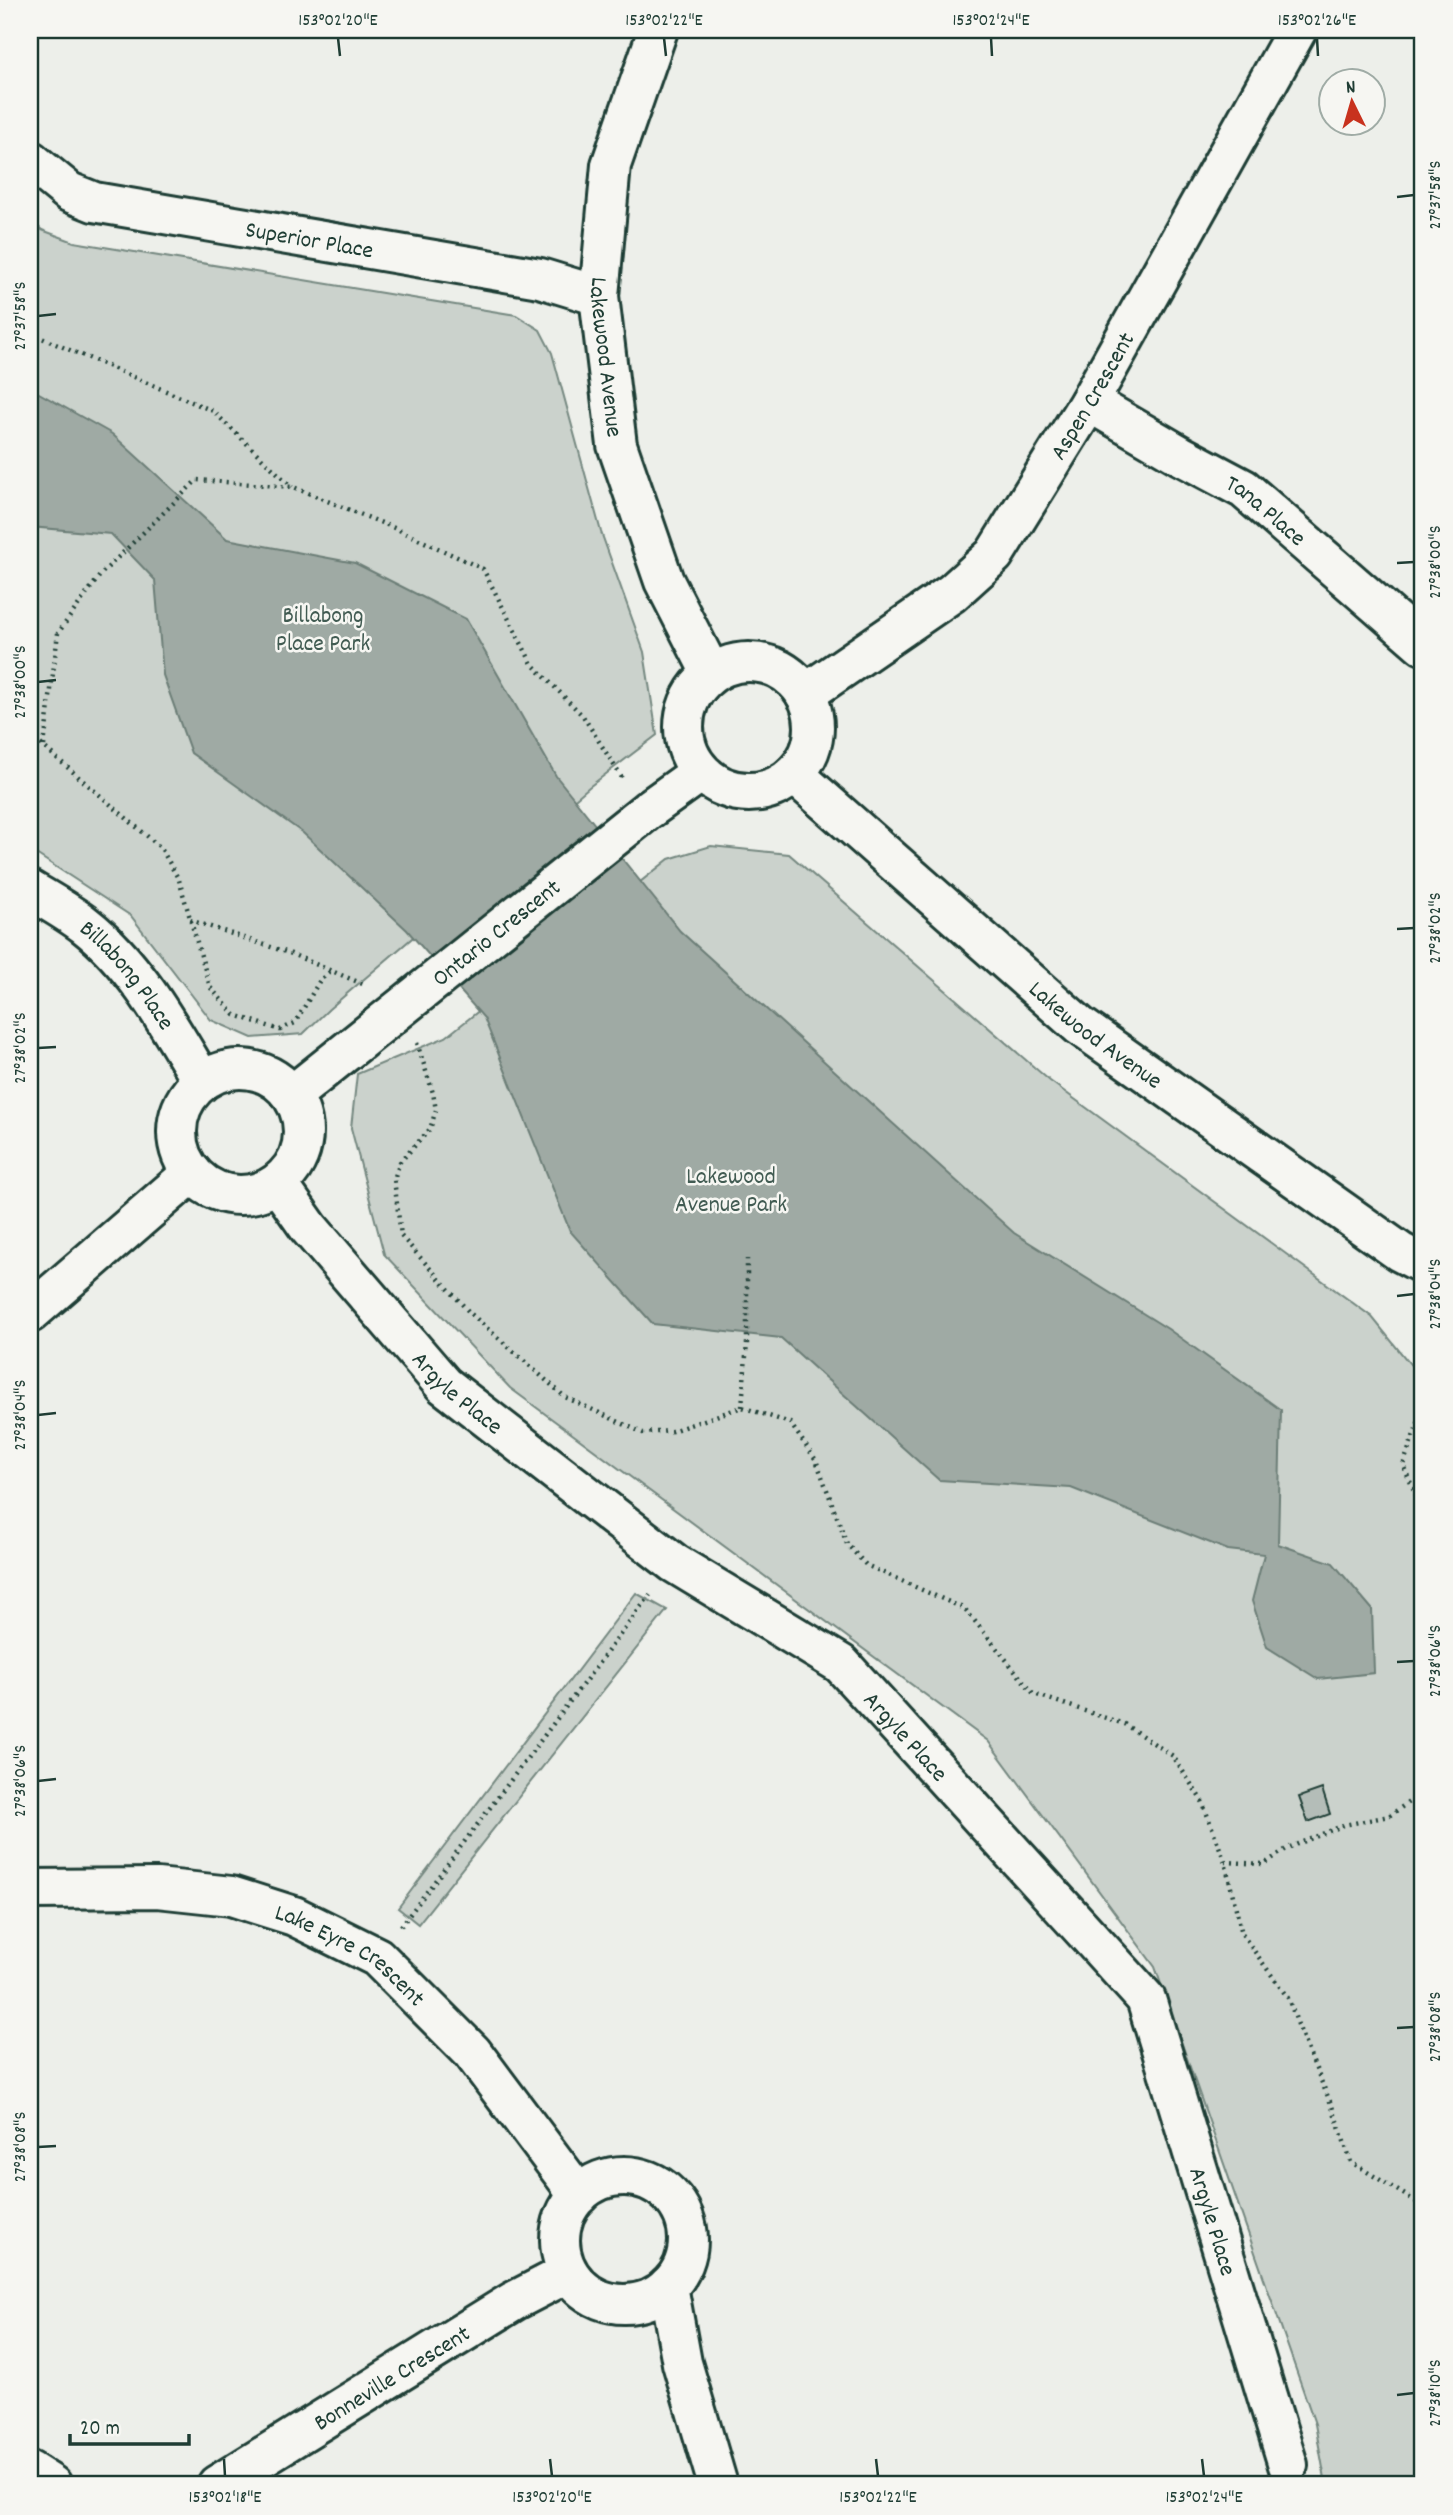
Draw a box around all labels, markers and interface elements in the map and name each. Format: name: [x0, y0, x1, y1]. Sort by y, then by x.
text: 153°02'20"E: [298, 9, 378, 34]
text: 153°02'22"E: [625, 9, 703, 34]
text: 153°02'24"E: [952, 9, 1030, 34]
text: 153°02'26"E: [1278, 9, 1356, 34]
north arrow: [1316, 66, 1386, 136]
text: N: [1345, 75, 1357, 102]
text: 27°37'58"S: [1424, 161, 1449, 229]
street label: Superior Place: [243, 214, 376, 269]
street label: Lakewood Avenue: [579, 275, 630, 439]
text: 27°37'58"S: [9, 282, 34, 350]
street label: Aspen Crescent: [1043, 327, 1145, 467]
street label: Tana Place: [1219, 468, 1312, 556]
text: 27°38'00"S: [1424, 525, 1449, 599]
park label: Billabong Place Park: [276, 600, 370, 662]
text: 27°38'00"S: [9, 645, 34, 719]
street label: Ontario Crescent: [426, 872, 569, 996]
text: 27°38'02"S: [1424, 892, 1449, 964]
street label: Billabong Place: [71, 913, 181, 1038]
street label: Lakewood Avenue: [1020, 974, 1168, 1099]
text: 27°38'02"S: [9, 1012, 34, 1084]
park label: Lakewood Avenue Park: [675, 1161, 787, 1223]
text: 27°38'04"S: [1424, 1258, 1449, 1329]
street label: Argyle Place: [402, 1345, 509, 1444]
text: 27°38'04"S: [9, 1379, 34, 1450]
text: 27°38'06"S: [1424, 1625, 1449, 1697]
street label: Argyle Place: [854, 1685, 954, 1791]
text: 27°38'06"S: [9, 1745, 34, 1817]
street label: Lake Eyre Crescent: [270, 1897, 432, 2016]
text: 27°38'08"S: [1424, 1992, 1449, 2062]
text: 27°38'08"S: [9, 2112, 34, 2182]
street label: Argyle Place: [1178, 2163, 1243, 2280]
street label: Bonneville Crescent: [308, 2318, 478, 2441]
text: 27°38'10"S: [1424, 2359, 1449, 2427]
scale bar: [70, 2403, 189, 2447]
text: 20 m: [80, 2415, 120, 2445]
text: 153°02'18"E: [188, 2486, 262, 2511]
text: 153°02'20"E: [512, 2486, 592, 2511]
text: 153°02'22"E: [839, 2486, 917, 2511]
text: 153°02'24"E: [1165, 2486, 1243, 2511]

